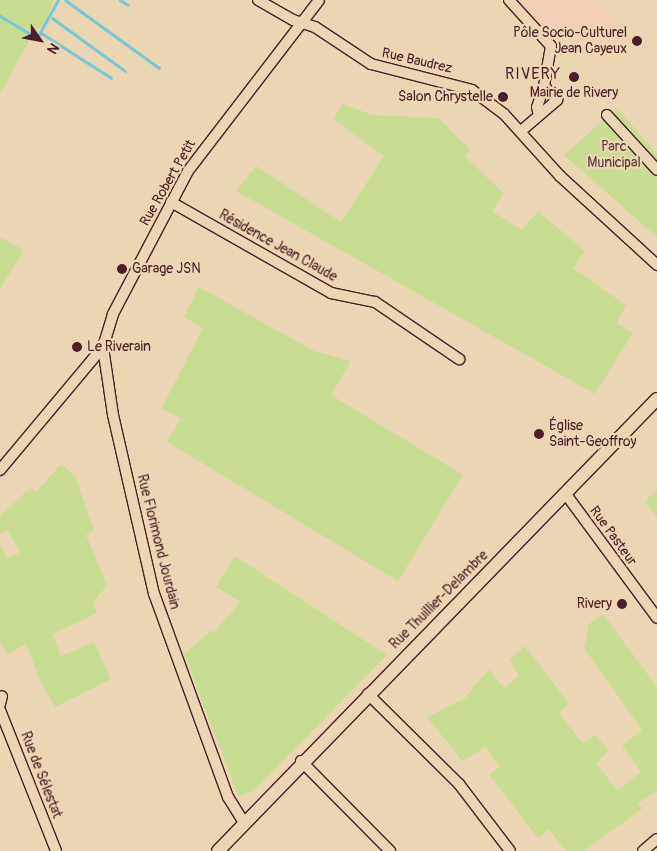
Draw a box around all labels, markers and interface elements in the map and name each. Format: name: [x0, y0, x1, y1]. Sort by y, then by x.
north arrow: [15, 15, 65, 65]
place label: Pôle Socio-Culturel Jean Cayeux: [513, 25, 627, 58]
marker: Pôle Socio-Culturel Jean Cayeux: [631, 35, 643, 47]
text: N: [43, 40, 63, 57]
street label: Rue Baudrez: [380, 45, 454, 77]
district label: RIVERY: [504, 64, 562, 84]
marker: Mairie de Rivery: [568, 71, 580, 83]
place label: Mairie de Rivery: [530, 85, 618, 101]
place label: Salon Chrystelle: [398, 89, 493, 105]
marker: Salon Chrystelle: [497, 91, 509, 103]
street label: Rue Robert Petit: [137, 137, 199, 229]
park label: Parc Municipal: [587, 139, 641, 172]
street label: Résidence Jean Claude: [216, 206, 340, 286]
place label: Garage JSN: [132, 261, 201, 277]
marker: Garage JSN: [116, 263, 128, 275]
place label: Le Riverain: [87, 339, 151, 355]
marker: Le Riverain: [71, 341, 83, 353]
place label: Église Saint-Geoffroy: [549, 418, 636, 451]
marker: Église Saint-Geoffroy: [533, 428, 545, 440]
street label: Rue Florimond Jourdain: [133, 473, 183, 611]
street label: Rue Pasteur: [586, 503, 640, 569]
street label: Rue Thuillier-Delambre: [386, 547, 492, 653]
place label: Rivery: [577, 596, 612, 612]
marker: Rivery: [616, 598, 628, 610]
street label: Rue de Sélestat: [17, 729, 65, 821]

